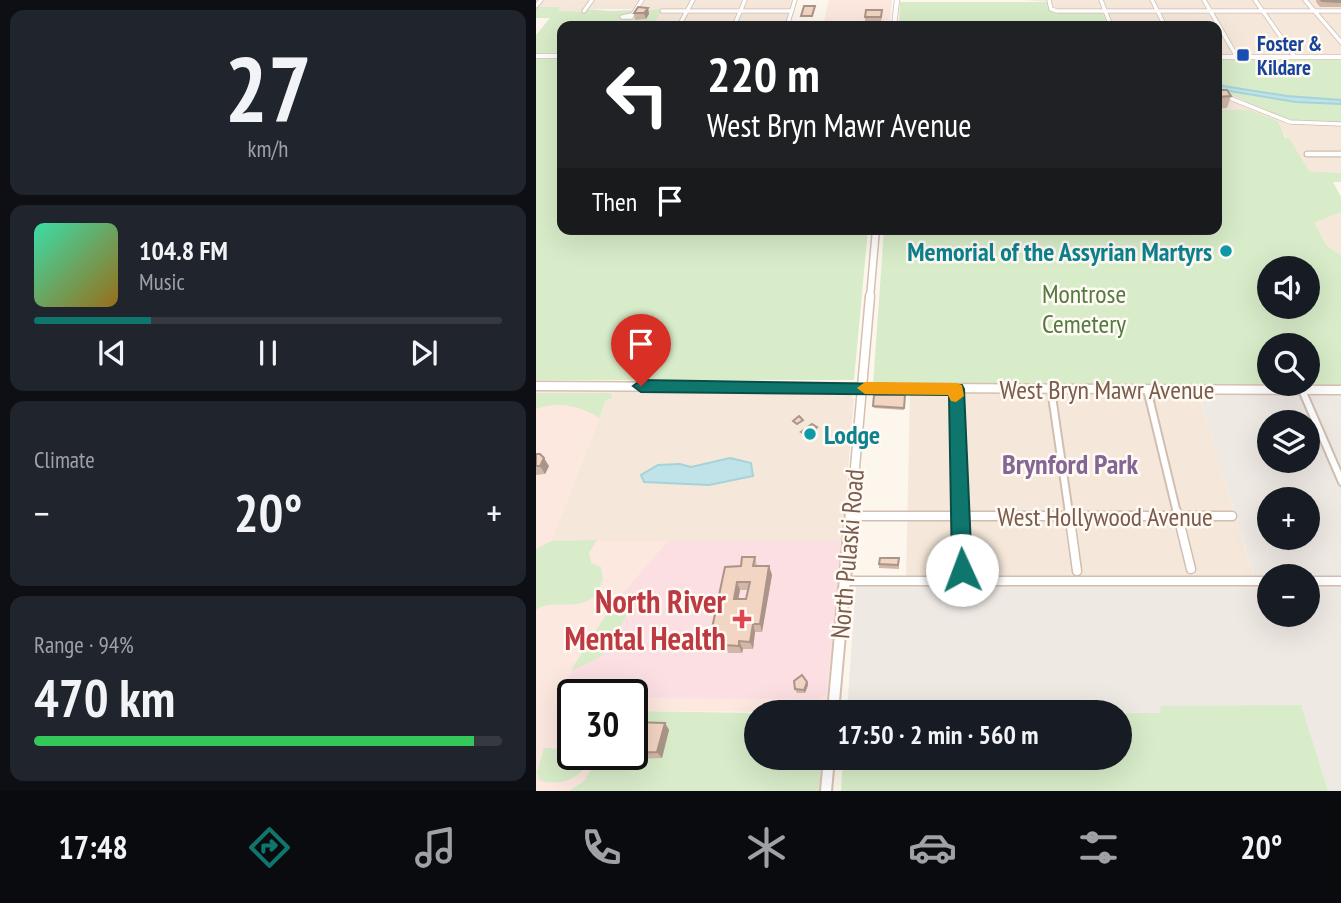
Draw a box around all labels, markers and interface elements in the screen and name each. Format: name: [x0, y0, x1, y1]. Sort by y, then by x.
text: 27: [225, 29, 312, 147]
place label: Foster & Kildare: [1257, 30, 1322, 81]
text: 220 m: [707, 42, 820, 106]
marker: Foster & Kildare: [1235, 47, 1251, 63]
icon: left: [592, 49, 683, 140]
text: West Bryn Mawr Avenue: [707, 104, 971, 146]
text: km/h: [248, 134, 288, 163]
icon: arrive: [651, 182, 689, 220]
text: Then: [592, 185, 637, 218]
text: 104.8 FM: [139, 234, 228, 267]
place label: Memorial of the Assyrian Martyrs: [907, 235, 1212, 268]
marker: Memorial of the Assyrian Martyrs: [1218, 243, 1234, 259]
map controls: [1257, 256, 1320, 627]
button: sound: [1257, 256, 1320, 319]
text: Music: [139, 267, 185, 296]
park label: Montrose Cemetery: [1042, 277, 1126, 340]
pin: [611, 314, 671, 386]
icon: arrive: [622, 325, 660, 363]
button: search: [1257, 333, 1320, 396]
icon: previous: [93, 334, 131, 372]
icon: pause: [249, 334, 287, 372]
icon: next: [405, 334, 443, 372]
street label: West Bryn Mawr Avenue: [1000, 373, 1214, 406]
button: layers: [1257, 410, 1320, 473]
place label: Lodge: [824, 418, 880, 451]
marker: Lodge: [802, 426, 818, 442]
text: Climate: [34, 445, 95, 474]
district label: Brynford Park: [1002, 445, 1138, 482]
street label: North Pulaski Road: [823, 468, 871, 640]
text: 20°: [234, 479, 302, 546]
button: +: [1257, 487, 1320, 550]
text: −: [34, 488, 50, 537]
text: +: [486, 488, 502, 537]
street label: West Hollywood Avenue: [997, 500, 1213, 533]
position arrow: [925, 533, 999, 607]
button: −: [1257, 564, 1320, 627]
place label: North River Mental Health: [564, 580, 727, 659]
marker: North River Mental Health: [732, 609, 752, 629]
text: Range · 94%: [34, 630, 134, 659]
text: 470 km: [34, 664, 175, 731]
speed limit sign: 30: [557, 679, 648, 770]
text: 17:50 · 2 min · 560 m: [838, 718, 1038, 751]
icon: directions: [245, 823, 294, 872]
icon: music: [411, 823, 460, 872]
icon: phone: [577, 823, 626, 872]
icon: climate: [742, 823, 791, 872]
icon: car: [908, 823, 957, 872]
icon: filters: [1074, 823, 1123, 872]
text: 17:48: [58, 826, 128, 868]
text: 20°: [1240, 826, 1283, 868]

